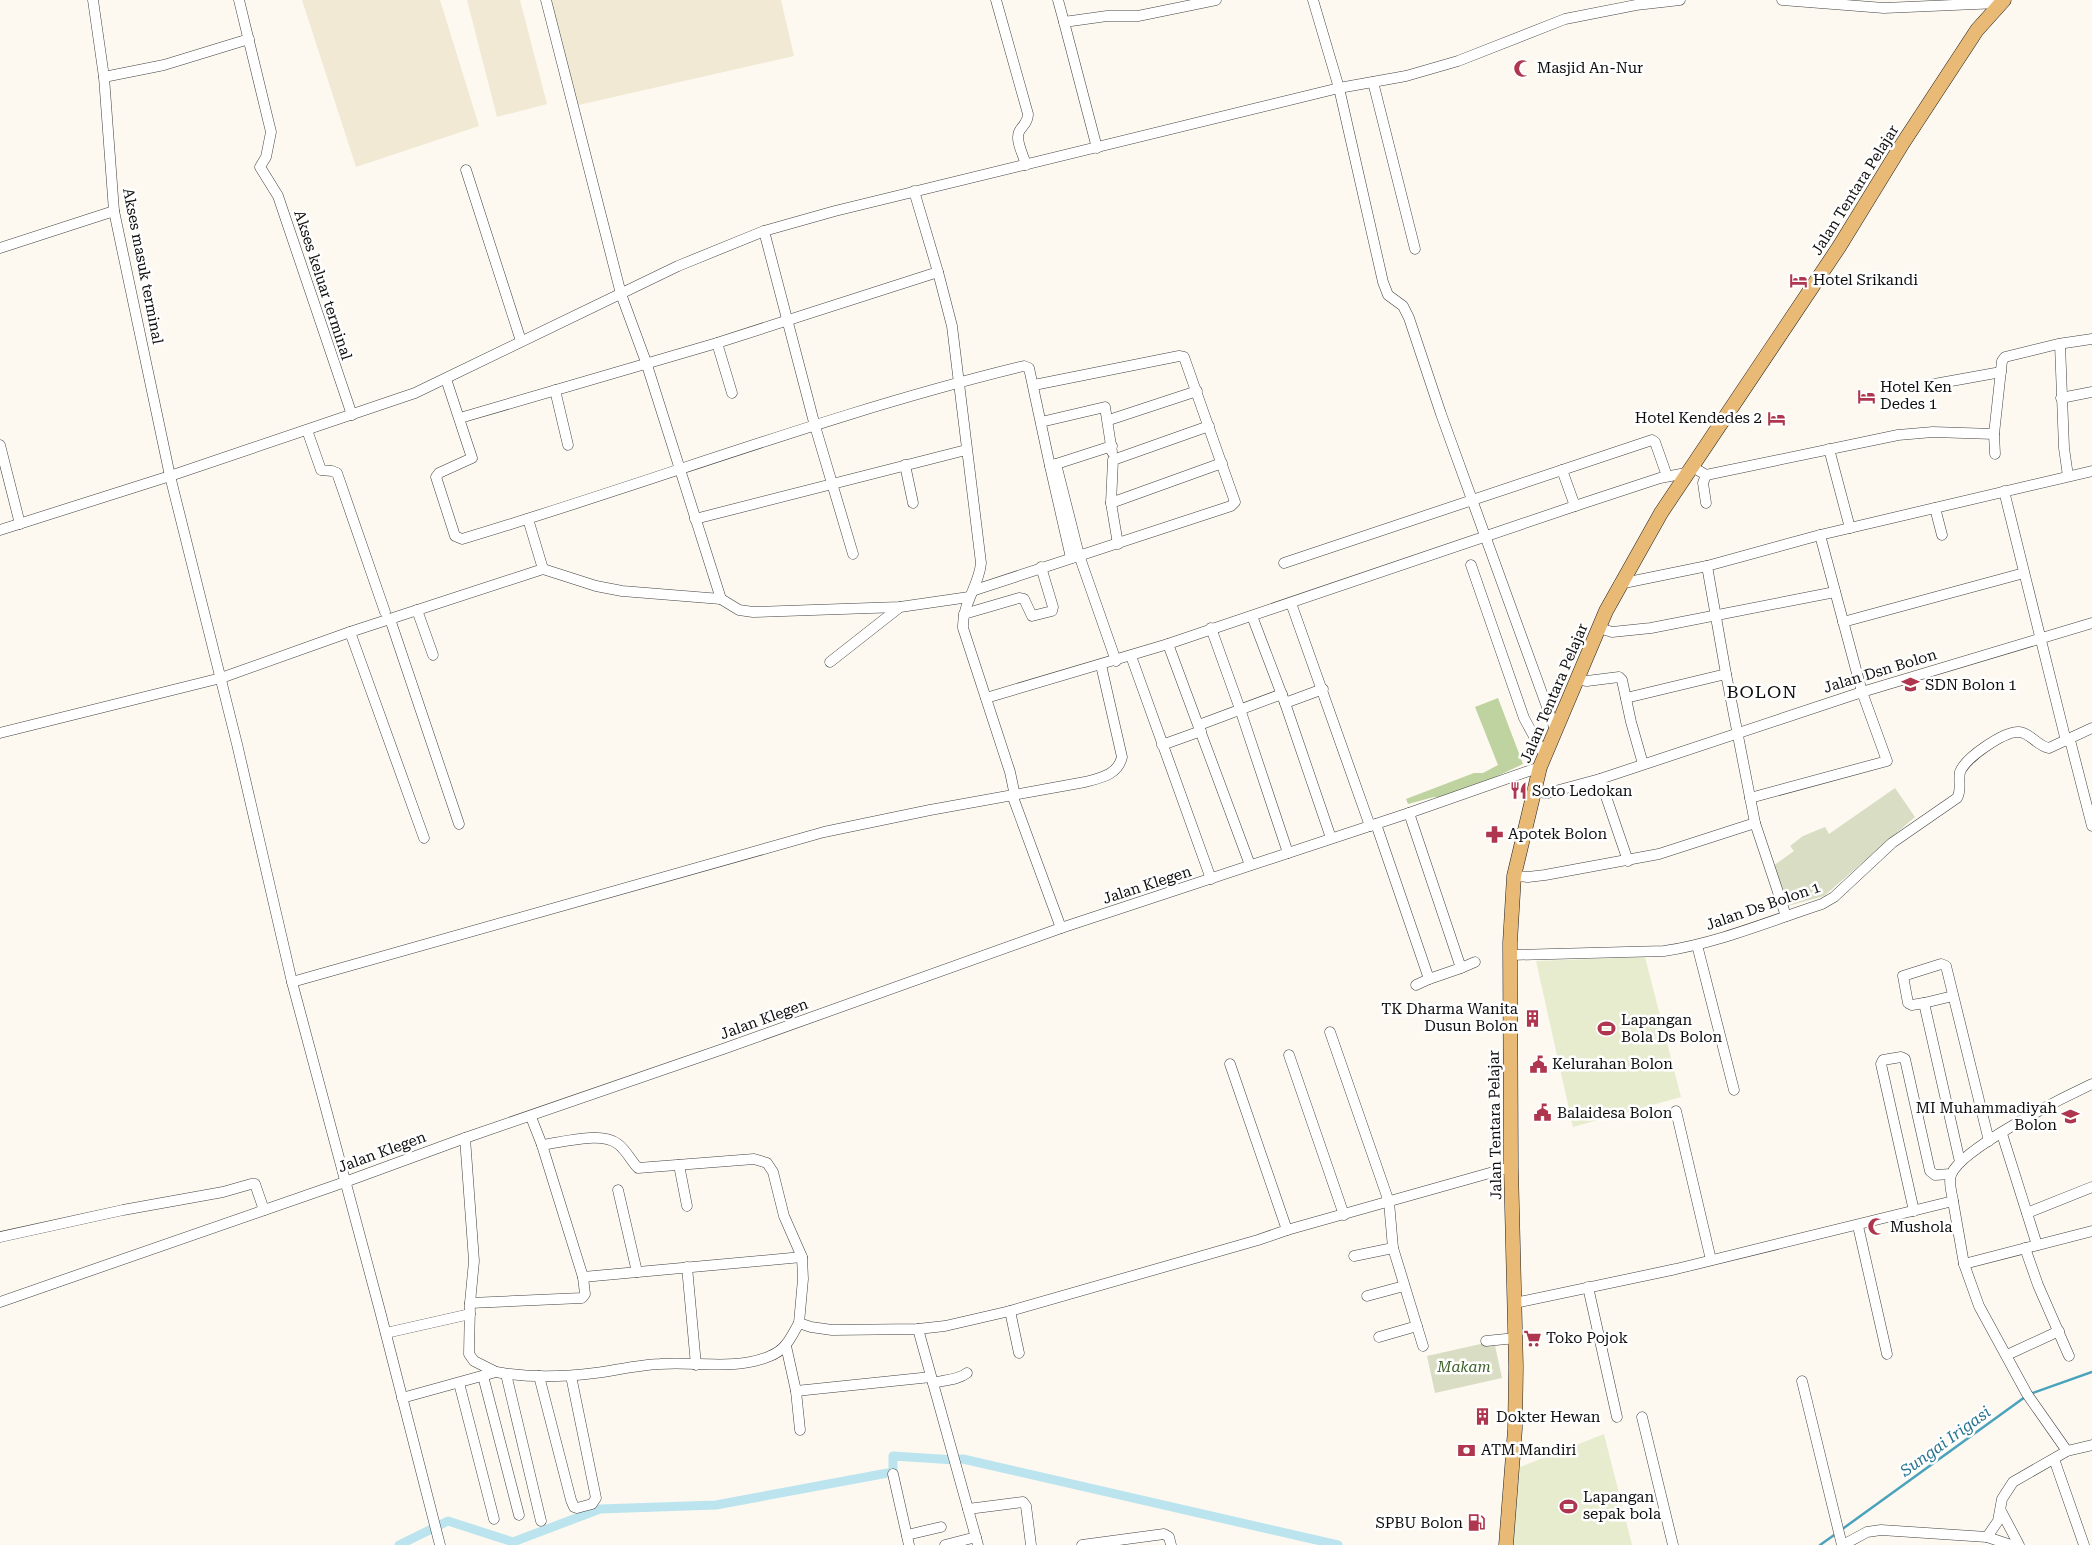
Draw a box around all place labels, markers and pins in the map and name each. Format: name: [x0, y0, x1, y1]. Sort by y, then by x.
mosque icon: Masjid An-Nur: [1513, 58, 1533, 78]
place label: Masjid An-Nur: [1537, 59, 1643, 77]
hotel icon: Hotel Srikandi: [1789, 270, 1809, 290]
place label: Hotel Srikandi: [1813, 271, 1918, 289]
place label: Hotel Ken Dedes 1: [1880, 378, 1952, 413]
hotel icon: Hotel Ken Dedes 1: [1856, 386, 1876, 406]
hotel icon: Hotel Kendedes 2: [1766, 408, 1786, 428]
place label: Hotel Kendedes 2: [1635, 409, 1762, 427]
school or university icon: SDN Bolon 1: [1901, 675, 1921, 695]
place label: SDN Bolon 1: [1925, 676, 2017, 694]
restaurant icon: Soto Ledokan: [1508, 781, 1528, 801]
place label: Soto Ledokan: [1532, 782, 1633, 800]
pharmacy icon: Apotek Bolon: [1484, 824, 1504, 844]
place label: Apotek Bolon: [1508, 825, 1607, 843]
place label: TK Dharma Wanita Dusun Bolon: [1381, 1000, 1518, 1035]
building icon: TK Dharma Wanita Dusun Bolon: [1522, 1008, 1542, 1028]
place label: Lapangan Bola Ds Bolon: [1621, 1011, 1723, 1046]
sports icon: Lapangan Bola Ds Bolon: [1597, 1019, 1617, 1039]
public building icon: Kelurahan Bolon: [1528, 1054, 1548, 1074]
place label: Kelurahan Bolon: [1552, 1055, 1673, 1073]
place label: MI Muhammadiyah Bolon: [1916, 1099, 2057, 1134]
public building icon: Balaidesa Bolon: [1533, 1103, 1553, 1123]
place label: Balaidesa Bolon: [1557, 1104, 1673, 1122]
school or university icon: MI Muhammadiyah Bolon: [2061, 1107, 2081, 1127]
mosque icon: Mushola: [1866, 1217, 1886, 1237]
place label: Mushola: [1890, 1218, 1952, 1236]
supermarket icon: Toko Pojok: [1522, 1328, 1542, 1348]
place label: Toko Pojok: [1546, 1329, 1629, 1347]
building icon: Dokter Hewan: [1472, 1407, 1492, 1427]
place label: Dokter Hewan: [1496, 1408, 1601, 1426]
bank icon: ATM Mandiri: [1457, 1440, 1477, 1460]
place label: ATM Mandiri: [1481, 1441, 1577, 1459]
place label: Lapangan sepak bola: [1583, 1488, 1661, 1523]
sports icon: Lapangan sepak bola: [1559, 1496, 1579, 1516]
fuel station icon: SPBU Bolon: [1467, 1513, 1487, 1533]
place label: SPBU Bolon: [1375, 1514, 1463, 1532]

